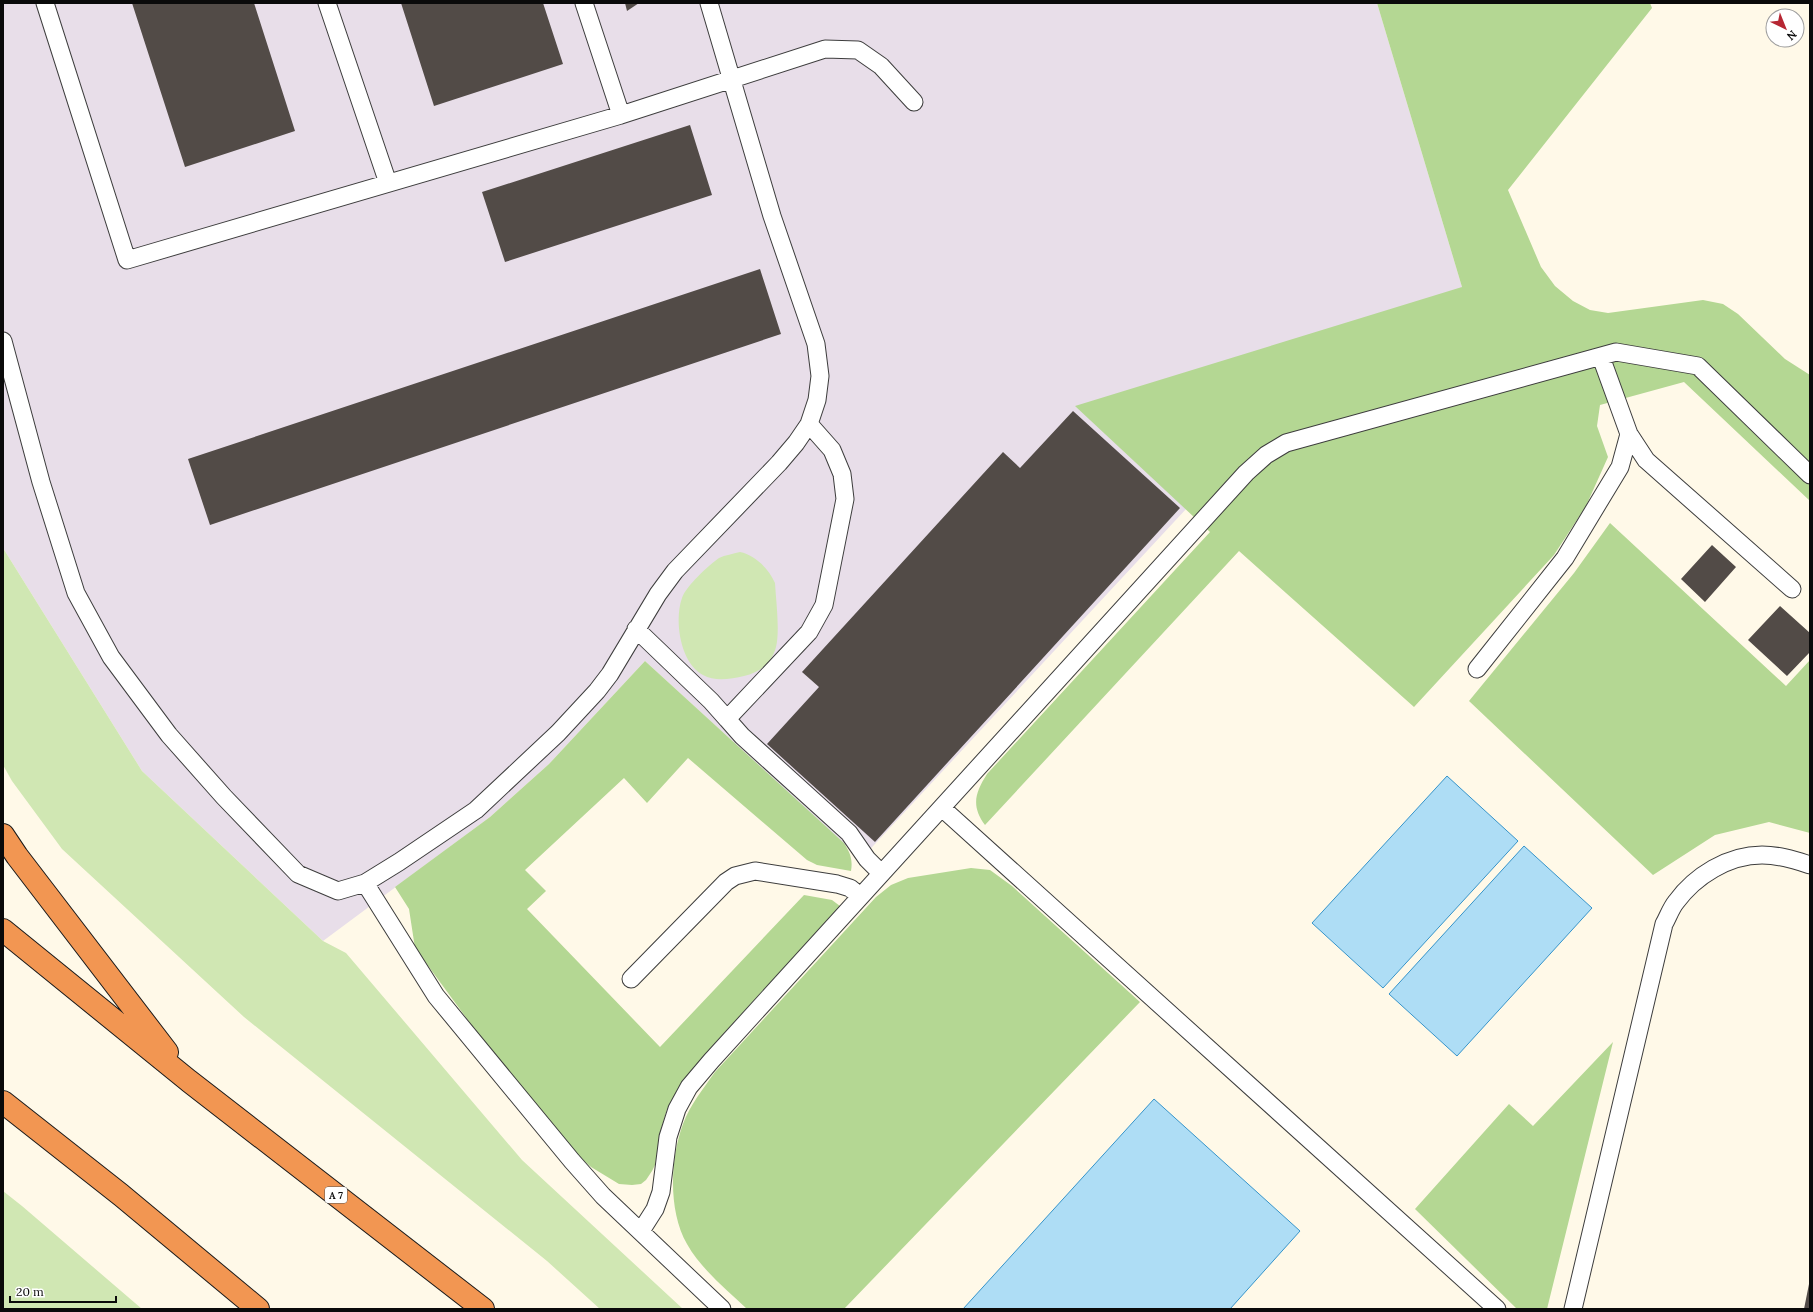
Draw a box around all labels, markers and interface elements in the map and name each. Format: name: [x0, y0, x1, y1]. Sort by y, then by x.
north arrow: [1765, 8, 1805, 48]
text: N: [1784, 27, 1800, 44]
road number: A 7: [325, 1187, 347, 1203]
scale bar: [10, 1278, 116, 1304]
text: 20 m: [16, 1284, 44, 1299]

